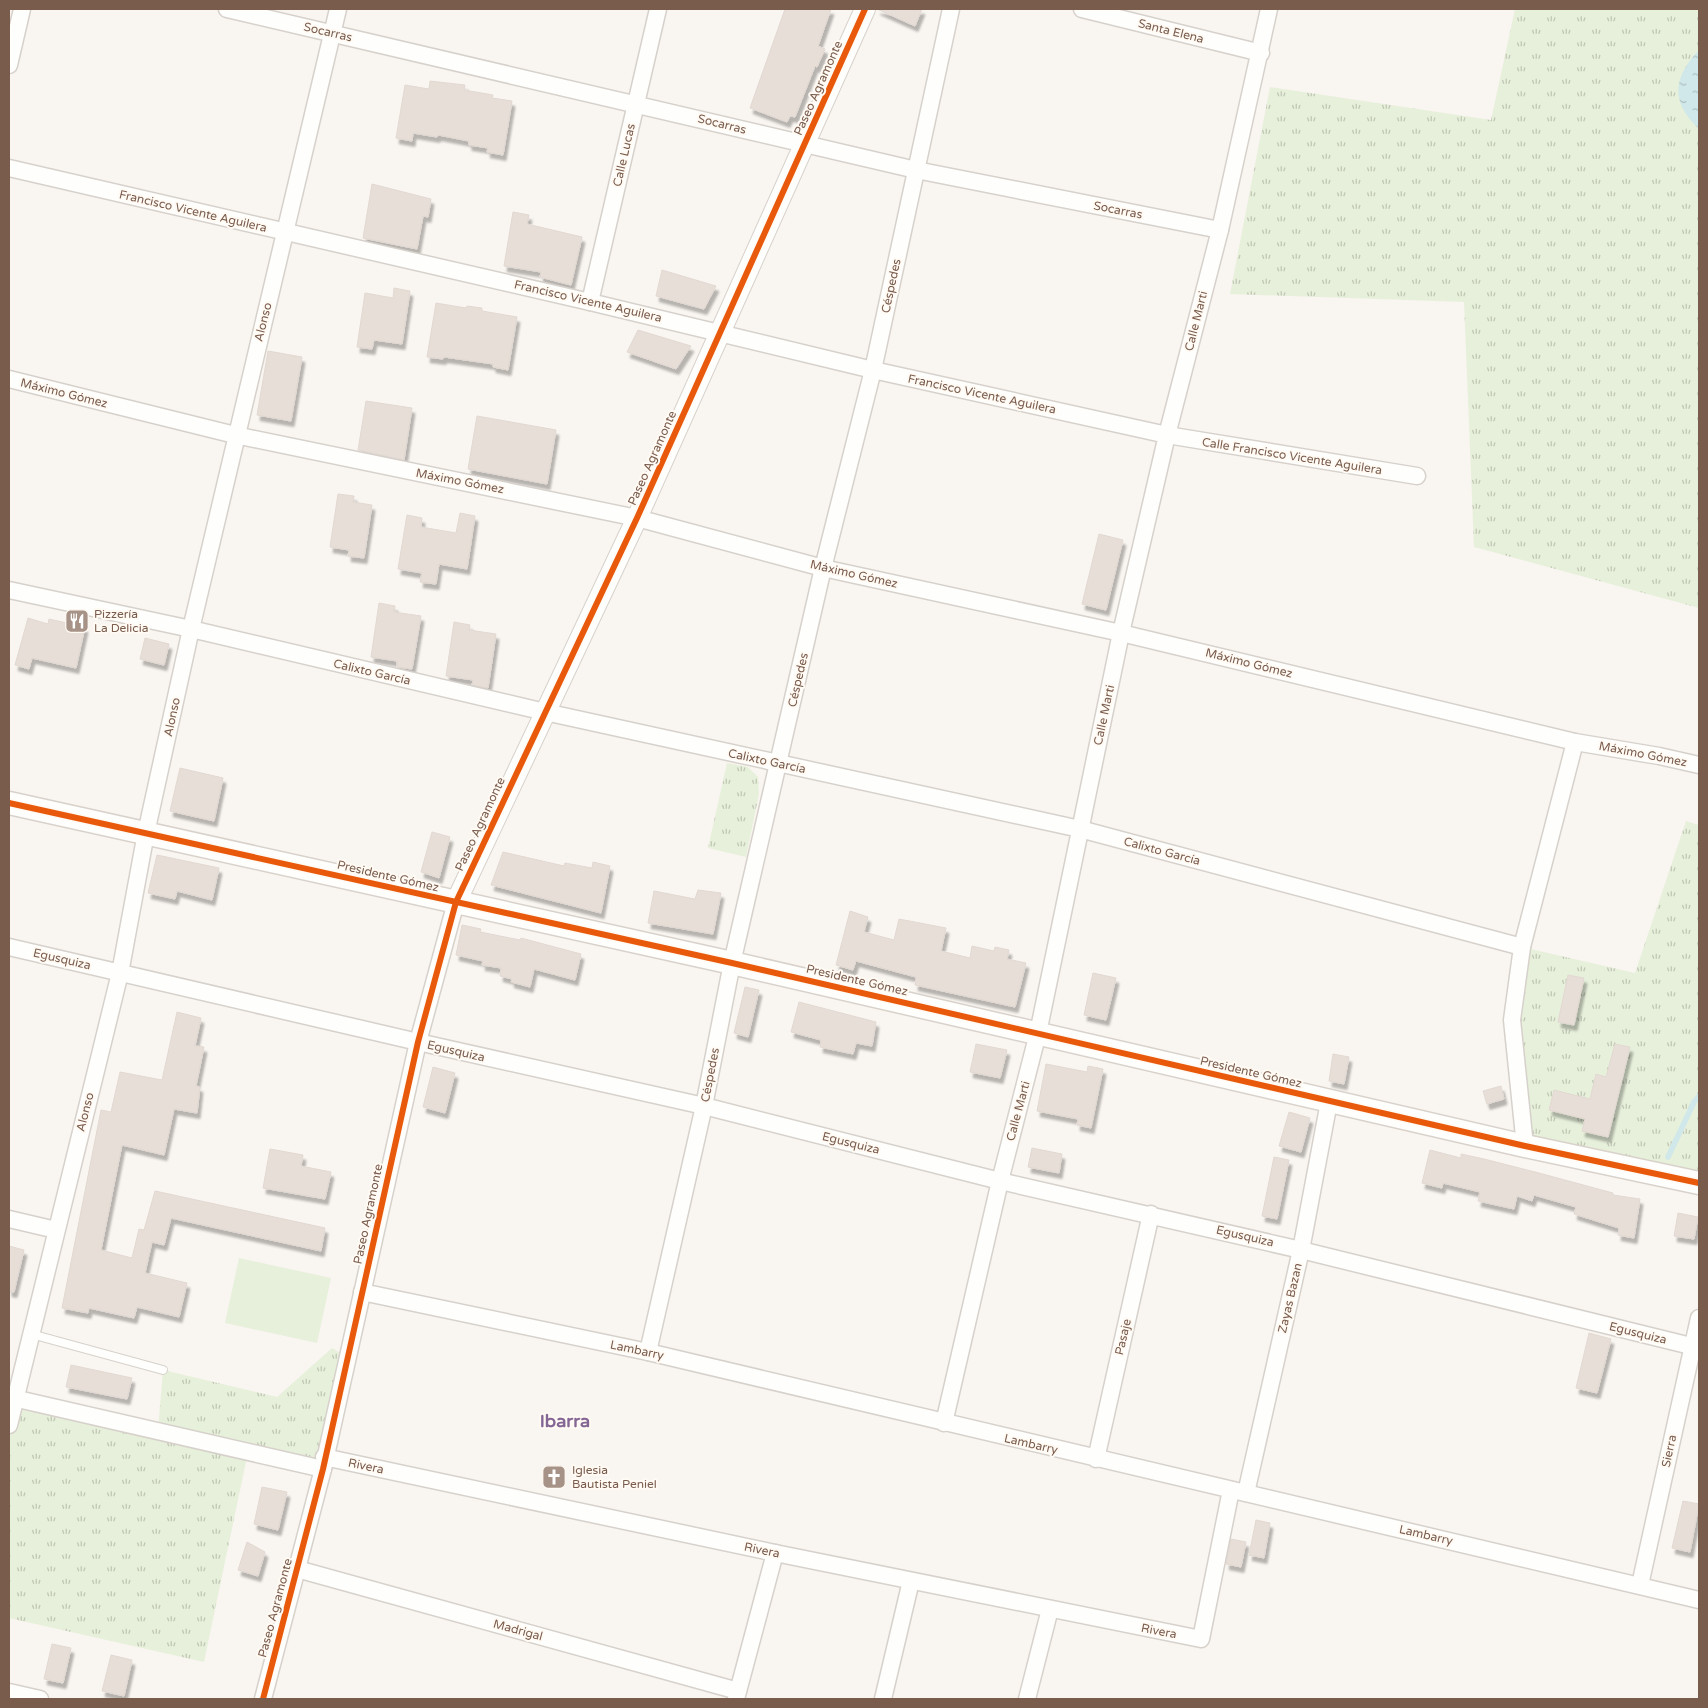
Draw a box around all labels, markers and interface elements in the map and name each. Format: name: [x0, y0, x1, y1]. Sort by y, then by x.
street label: Santa Elena: [1137, 16, 1205, 46]
street label: Socarras: [302, 20, 354, 44]
street label: Paseo Agramonte: [791, 38, 845, 137]
street label: Socarras: [696, 111, 748, 137]
street label: Calle Lucas: [610, 122, 638, 188]
street label: Francisco Vicente Aguilera: [118, 187, 268, 235]
street label: Socarras: [1092, 198, 1144, 222]
street label: Céspedes: [878, 257, 904, 314]
street label: Francisco Vicente Aguilera: [513, 277, 663, 325]
street label: Calle Marti: [1182, 289, 1210, 353]
street label: Alonso: [251, 301, 275, 343]
street label: Francisco Vicente Aguilera: [907, 371, 1057, 417]
street label: Máximo Gómez: [19, 375, 109, 411]
street label: Paseo Agramonte: [625, 408, 679, 507]
street label: Calle Francisco Vicente Aguilera: [1201, 435, 1383, 477]
street label: Máximo Gómez: [415, 466, 505, 496]
street label: Máximo Gómez: [809, 557, 899, 591]
place label: Pizzería La Delicia: [94, 607, 148, 635]
restaurant icon: Pizzería La Delicia: [64, 608, 90, 634]
street label: Máximo Gómez: [1204, 645, 1294, 681]
street label: Céspedes: [785, 651, 811, 708]
street label: Calixto García: [332, 656, 412, 688]
street label: Calle Marti: [1091, 683, 1117, 747]
street label: Alonso: [161, 696, 183, 738]
street label: Máximo Gómez: [1598, 739, 1688, 769]
street label: Calixto García: [727, 746, 807, 776]
street label: Paseo Agramonte: [452, 775, 508, 873]
street label: Calixto García: [1122, 834, 1202, 868]
street label: Presidente Gómez: [336, 857, 440, 895]
street label: Egusquiza: [32, 946, 92, 972]
street label: Presidente Gómez: [805, 961, 909, 999]
street label: Egusquiza: [426, 1038, 486, 1064]
street label: Céspedes: [698, 1046, 722, 1103]
street label: Presidente Gómez: [1199, 1053, 1303, 1091]
street label: Calle Marti: [1003, 1079, 1033, 1143]
street label: Alonso: [73, 1091, 97, 1133]
street label: Egusquiza: [821, 1129, 881, 1157]
street label: Paseo Agramonte: [351, 1162, 385, 1265]
street label: Egusquiza: [1215, 1223, 1275, 1249]
street label: Zayas Bazan: [1275, 1262, 1305, 1334]
street label: Pasaje: [1112, 1317, 1134, 1357]
street label: Egusquiza: [1608, 1319, 1668, 1347]
street label: Lambarry: [609, 1337, 666, 1363]
district label: Ibarra: [540, 1410, 590, 1432]
street label: Lambarry: [1003, 1431, 1060, 1457]
street label: Sierra: [1659, 1433, 1679, 1469]
street label: Rivera: [347, 1455, 385, 1477]
place label: Iglesia Bautista Peniel: [572, 1463, 657, 1491]
church icon: Iglesia Bautista Peniel: [541, 1464, 567, 1490]
street label: Lambarry: [1398, 1522, 1455, 1548]
street label: Rivera: [743, 1539, 781, 1561]
street label: Paseo Agramonte: [255, 1557, 295, 1659]
street label: Madrigal: [492, 1617, 544, 1643]
street label: Rivera: [1140, 1621, 1178, 1641]

